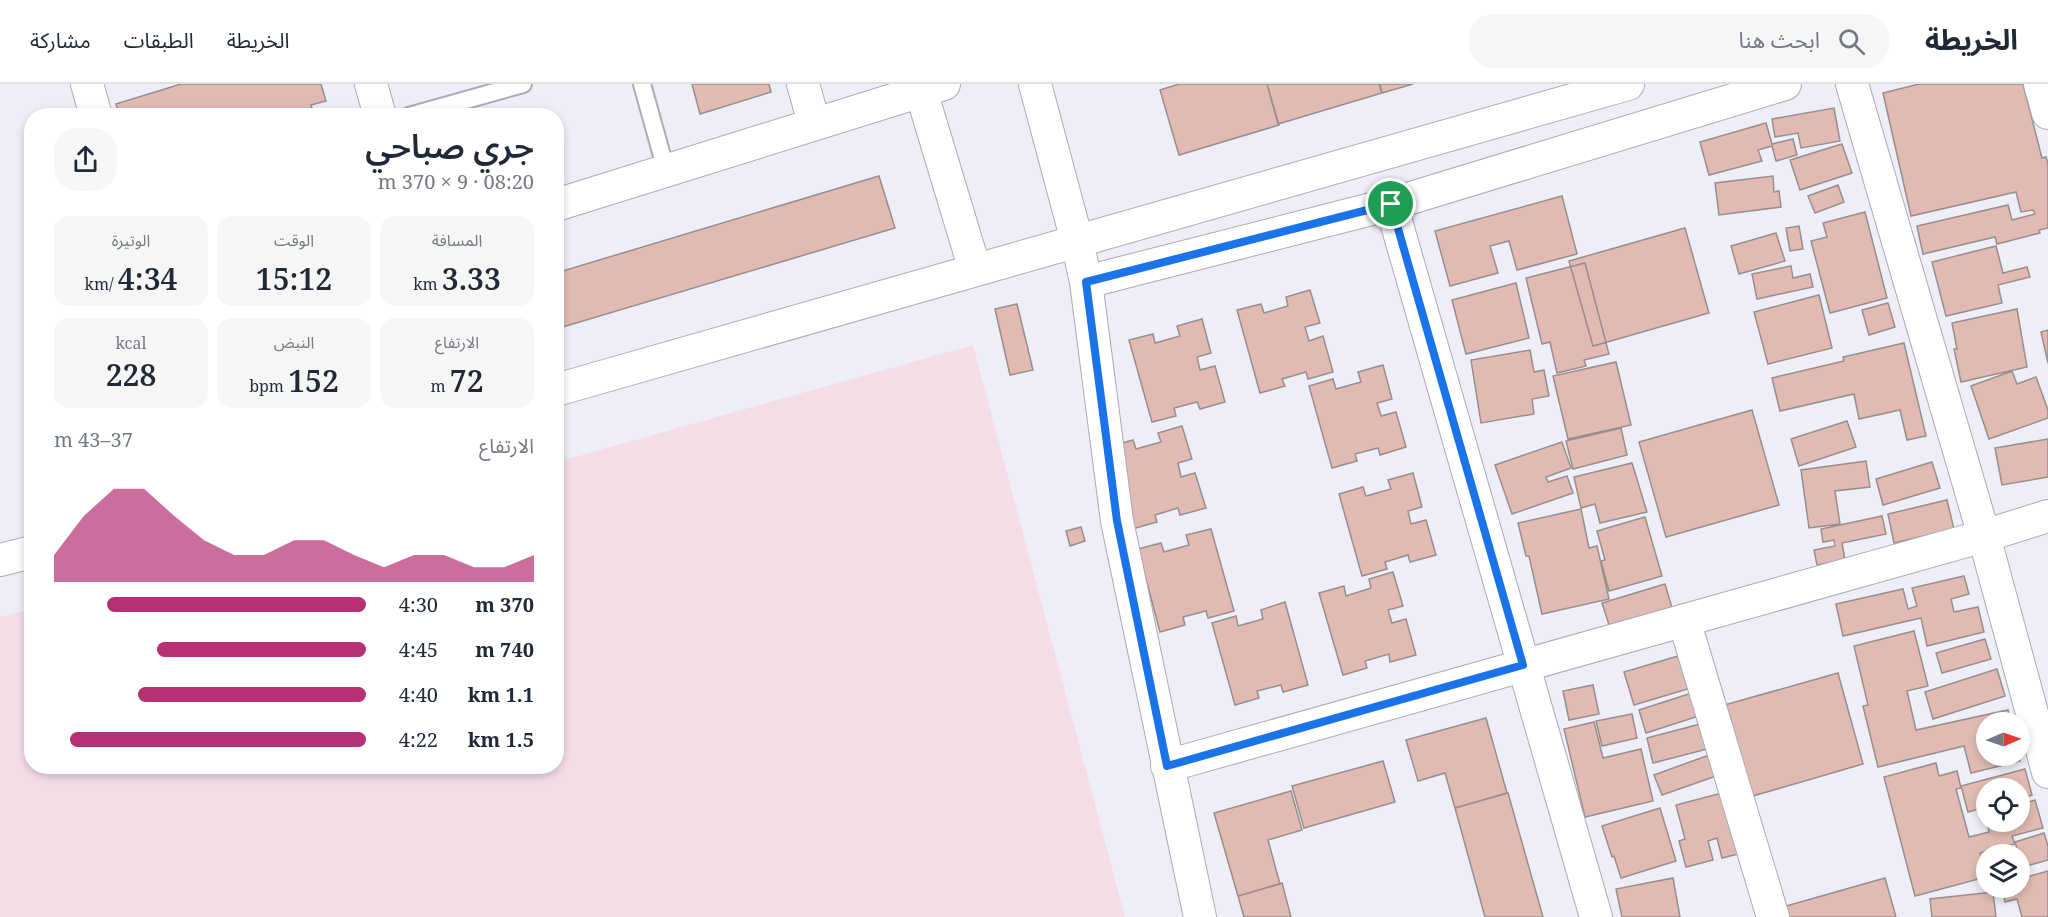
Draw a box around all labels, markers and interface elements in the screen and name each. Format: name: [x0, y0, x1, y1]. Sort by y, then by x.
search box: [1469, 14, 1889, 68]
text: الخريطة: [1925, 20, 2018, 58]
text: ابحث هنا: [1738, 24, 1820, 54]
icon: search: [1835, 25, 1868, 58]
text: مشاركة: [30, 26, 91, 54]
text: الطبقات: [124, 26, 194, 54]
text: الخريطة: [227, 26, 290, 54]
text: جري صباحي: [365, 123, 534, 168]
button: share: [54, 128, 117, 191]
text: 08:20 · 9 × 370 m: [378, 168, 534, 195]
pin: [1365, 178, 1416, 229]
icon: arrive: [1374, 187, 1407, 220]
text: الوتيرة: [112, 229, 150, 251]
text: الوقت: [274, 229, 314, 251]
text: المسافة: [432, 229, 482, 251]
text: 4:34: [118, 258, 177, 299]
text: 15:12: [256, 258, 332, 299]
text: 3.33: [442, 258, 501, 299]
text: /km: [85, 273, 118, 295]
text: km: [413, 273, 442, 295]
text: النبض: [274, 331, 314, 353]
text: الارتفاع: [435, 331, 479, 353]
text: kcal: [116, 332, 146, 354]
text: 228: [106, 354, 156, 395]
text: 152: [288, 360, 339, 401]
text: 72: [450, 360, 484, 401]
text: bpm: [249, 375, 288, 397]
text: m: [430, 375, 450, 397]
text: 37–43 m: [54, 426, 133, 453]
text: الارتفاع: [479, 432, 534, 459]
text: 4:30: [399, 591, 438, 618]
text: 370 m: [475, 591, 534, 618]
text: 4:45: [399, 636, 438, 663]
text: 740 m: [475, 636, 534, 663]
text: 4:40: [399, 681, 438, 708]
text: 1.1 km: [468, 681, 534, 708]
north arrow: [1976, 712, 2030, 766]
map controls: [1976, 712, 2030, 898]
text: 4:22: [399, 726, 438, 753]
text: 1.5 km: [468, 726, 534, 753]
button: locate: [1976, 778, 2030, 832]
button: layers: [1976, 844, 2030, 898]

